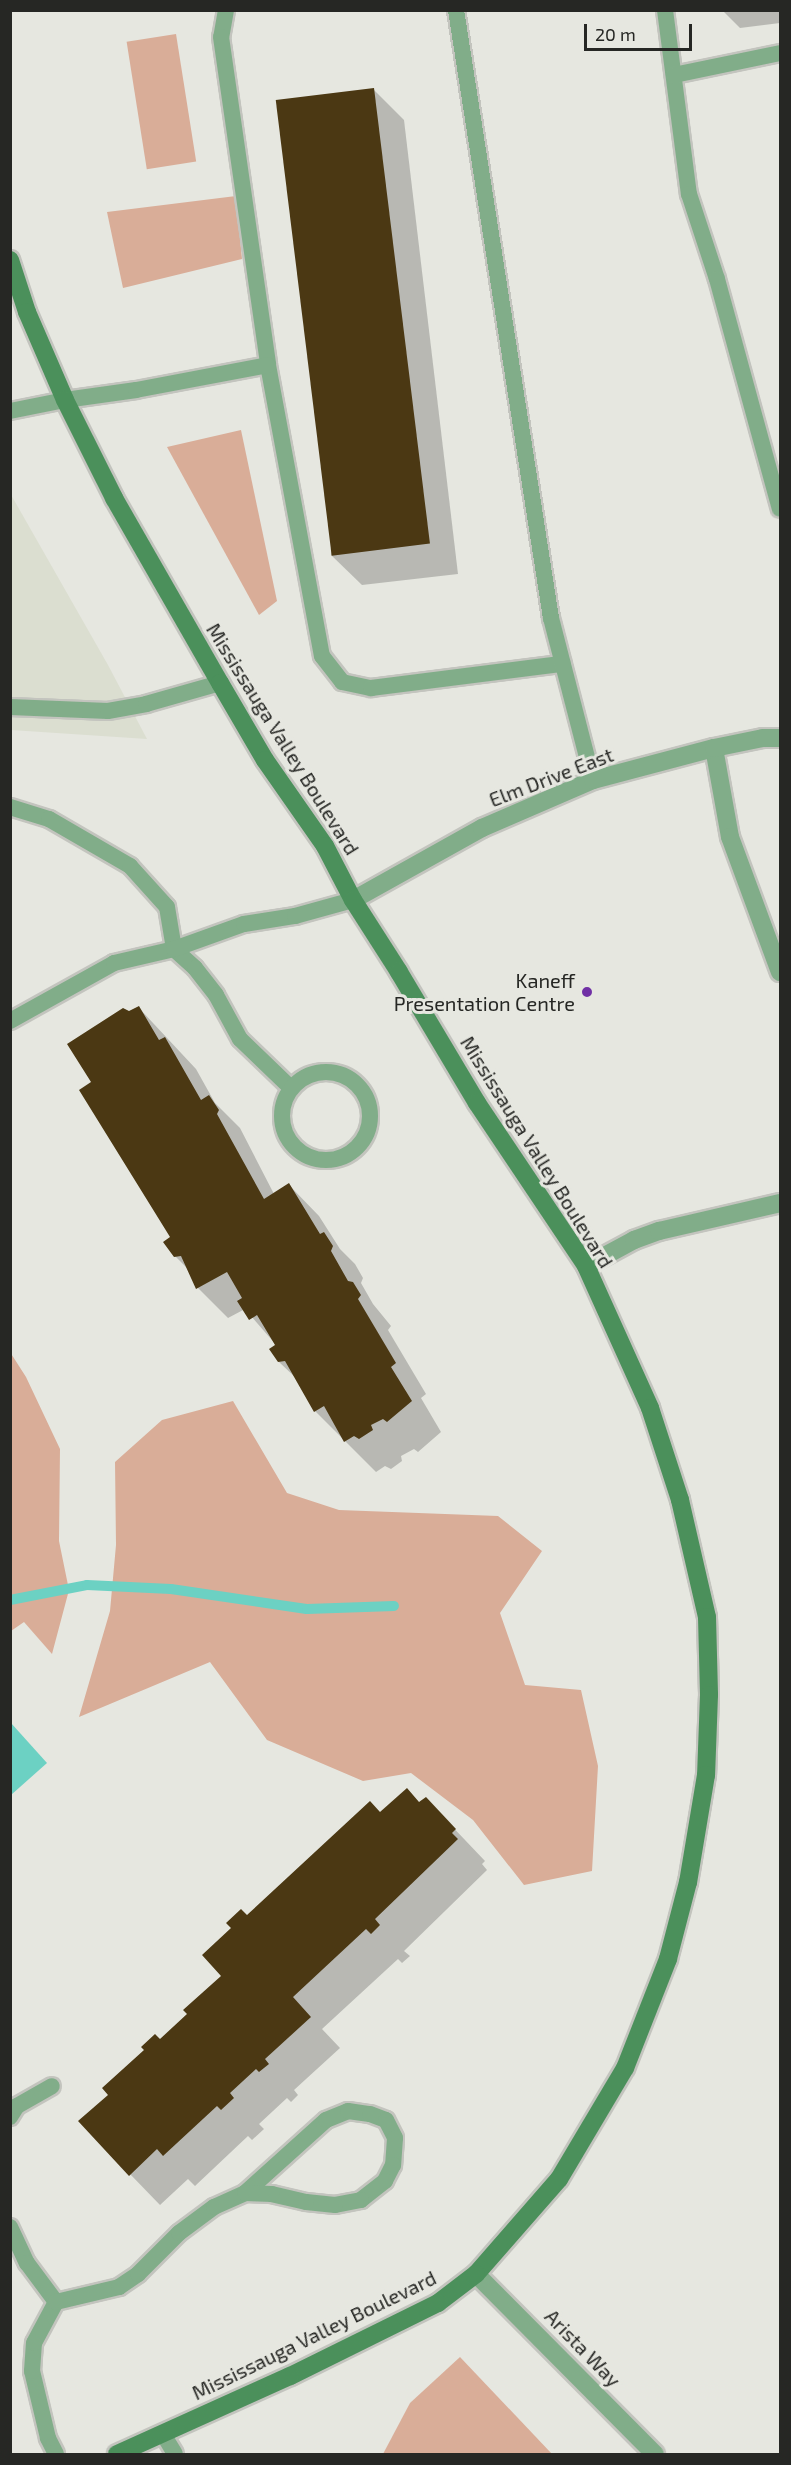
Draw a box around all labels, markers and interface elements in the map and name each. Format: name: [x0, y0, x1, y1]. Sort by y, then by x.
scale bar: [587, 12, 695, 50]
text: 20 m: [595, 23, 636, 45]
street label: Mississauga Valley Boulevard: [201, 618, 365, 860]
street label: Elm Drive East: [486, 742, 616, 812]
place label: Kaneff Presentation Centre: [394, 969, 575, 1016]
marker: Kaneff Presentation Centre: [580, 985, 594, 999]
street label: Mississauga Valley Boulevard: [455, 1031, 619, 1273]
street label: Mississauga Valley Boulevard: [188, 2265, 440, 2405]
street label: Arista Way: [540, 2304, 626, 2392]

